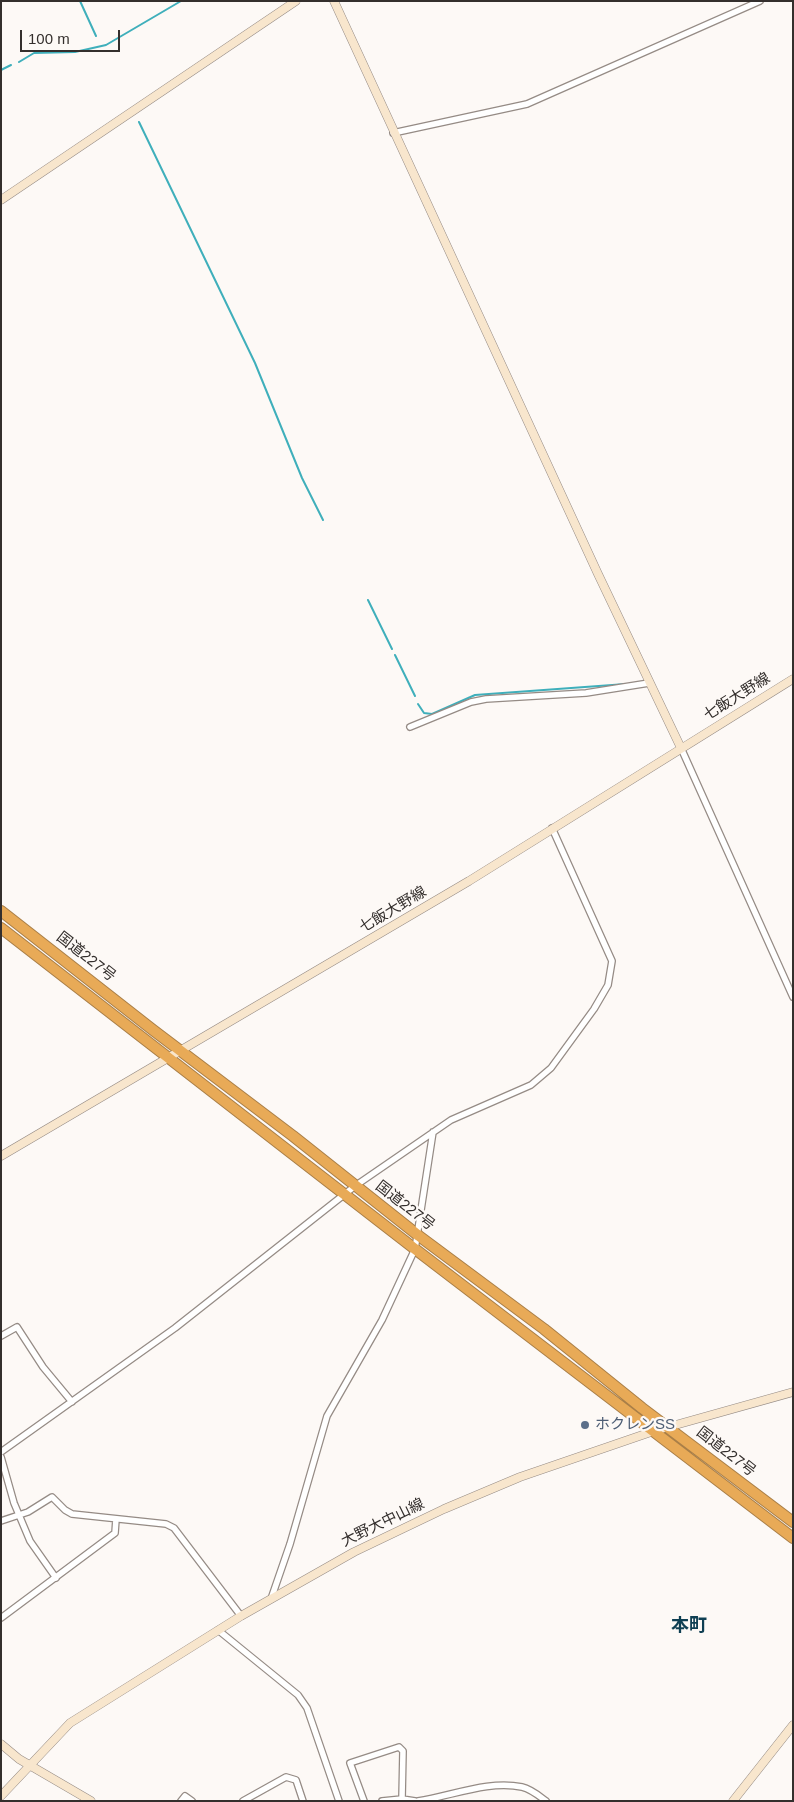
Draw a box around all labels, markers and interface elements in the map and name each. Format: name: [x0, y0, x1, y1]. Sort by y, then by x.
scale bar: [22, 20, 122, 52]
text: 100 m: [28, 30, 70, 47]
street label: 七飯大野線: [700, 669, 774, 725]
street label: 七飯大野線: [356, 883, 430, 937]
street label: 国道227号: [53, 928, 119, 986]
street label: 国道227号: [372, 1177, 438, 1235]
place label: ホクレンSS: [595, 1416, 675, 1434]
marker: ホクレンSS: [579, 1419, 591, 1431]
street label: 国道227号: [693, 1423, 759, 1481]
street label: 大野大中山線: [339, 1495, 427, 1551]
district label: 本町: [671, 1615, 707, 1637]

